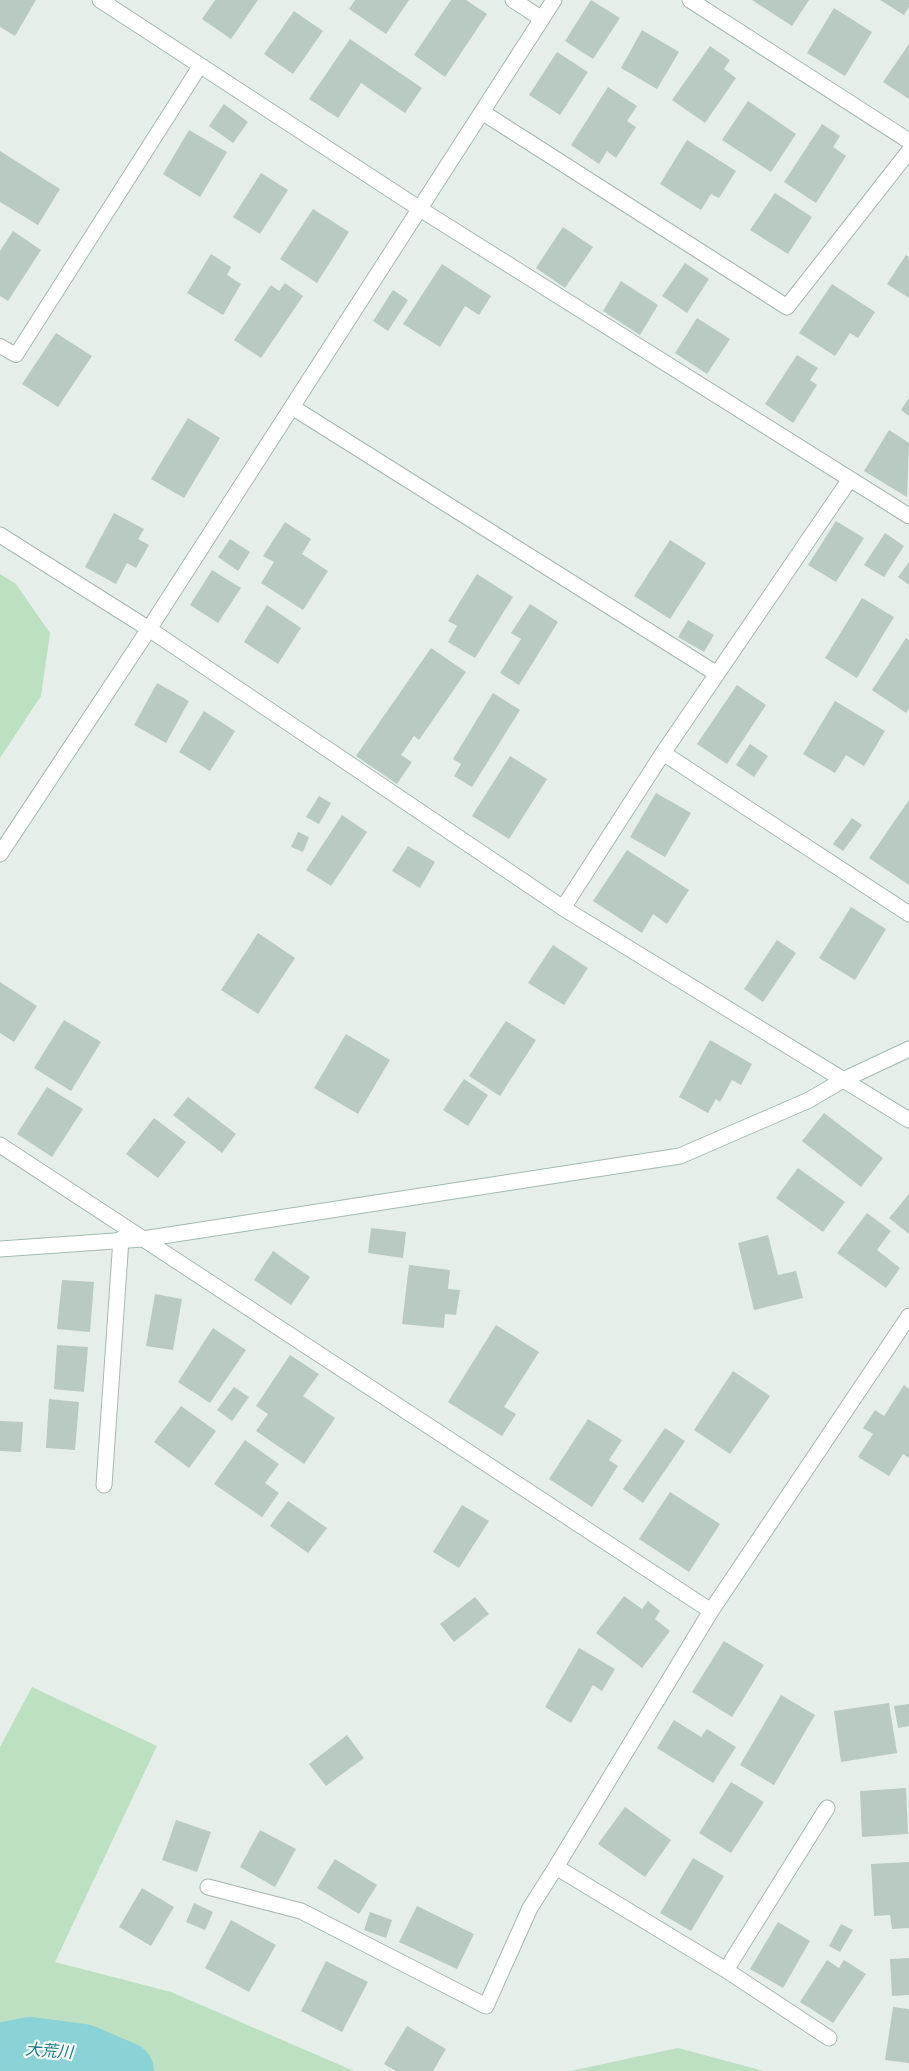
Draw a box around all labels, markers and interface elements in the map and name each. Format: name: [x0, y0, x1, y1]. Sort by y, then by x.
water label: 大荒川: [24, 2040, 74, 2062]

